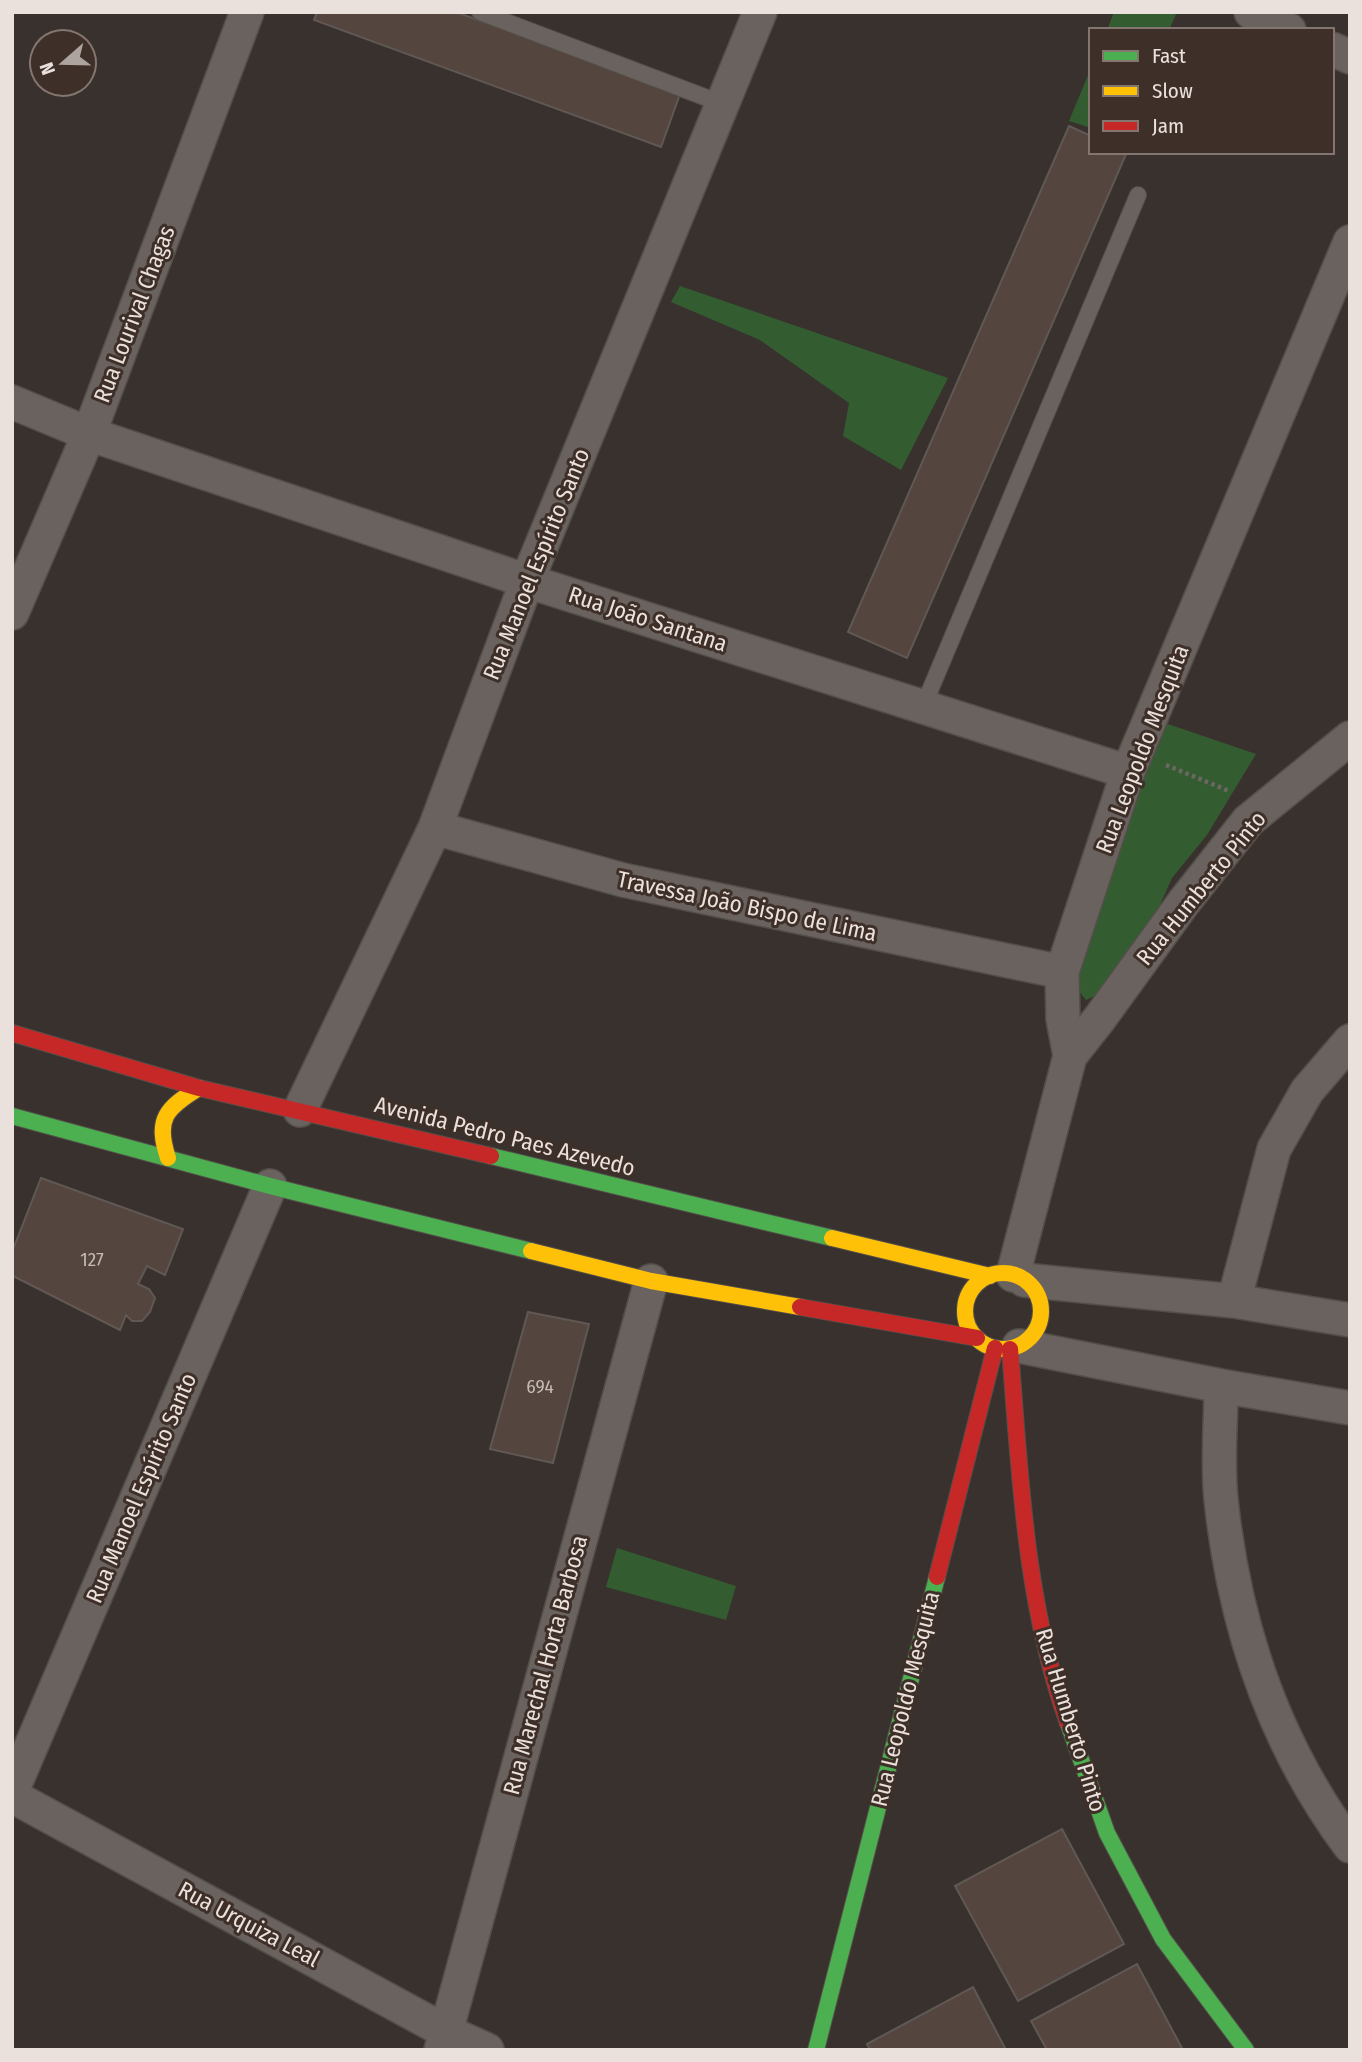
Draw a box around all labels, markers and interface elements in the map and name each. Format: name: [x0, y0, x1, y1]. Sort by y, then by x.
north arrow: [28, 28, 98, 98]
legend: [1089, 28, 1334, 154]
text: Fast: [1152, 43, 1186, 69]
text: N: [35, 59, 60, 78]
text: Slow: [1152, 78, 1193, 104]
text: Jam: [1152, 113, 1184, 139]
street label: Rua Lourival Chagas: [87, 221, 181, 406]
street label: Rua Manoel Espírito Santo: [477, 444, 595, 684]
street label: Rua João Santana: [565, 580, 731, 658]
street label: Rua Leopoldo Mesquita: [1089, 641, 1195, 857]
street label: Rua Humberto Pinto: [1130, 805, 1272, 971]
street label: Travessa João Bispo de Lima: [615, 865, 879, 947]
street label: Avenida Pedro Paes Azevedo: [372, 1090, 638, 1182]
house number: 127: [80, 1248, 104, 1271]
street label: Rua Manoel Espírito Santo: [80, 1369, 202, 1607]
house number: 694: [526, 1375, 554, 1398]
street label: Rua Marechal Horta Barbosa: [497, 1532, 593, 1798]
street label: Rua Leopoldo Mesquita: [865, 1588, 945, 1810]
street label: Rua Humberto Pinto: [1030, 1625, 1112, 1815]
street label: Rua Urquiza Leal: [174, 1875, 324, 1973]

